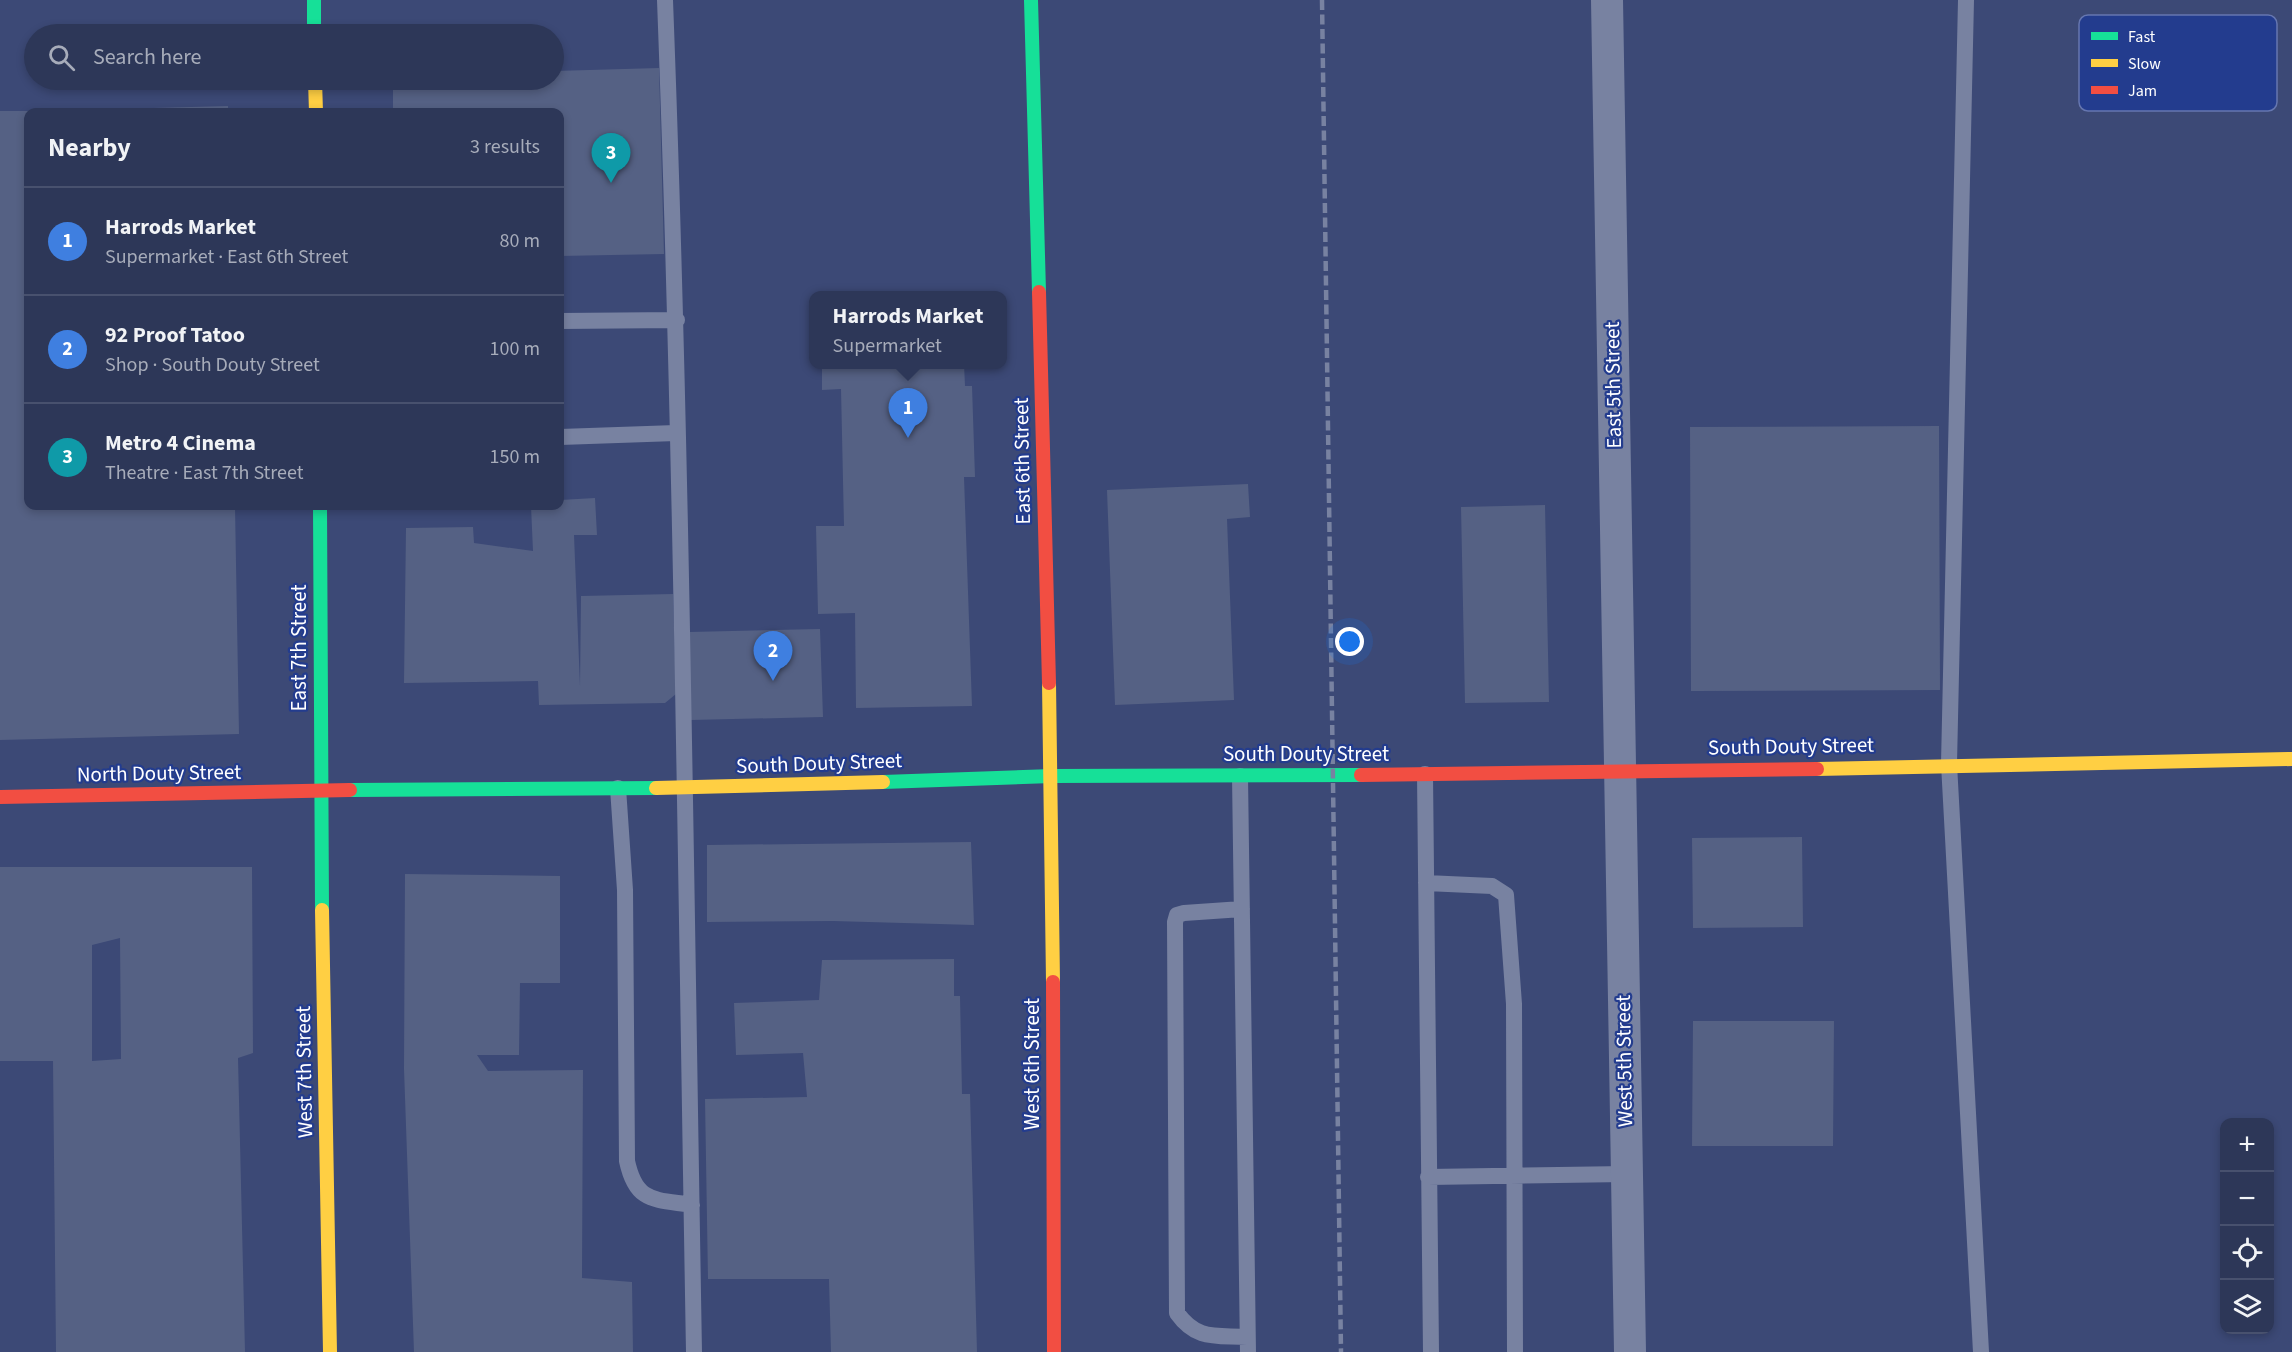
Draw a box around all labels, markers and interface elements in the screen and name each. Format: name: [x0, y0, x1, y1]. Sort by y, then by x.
legend: [2079, 15, 2277, 111]
search box: [24, 24, 564, 90]
text: Fast: [2128, 26, 2156, 48]
icon: search: [45, 41, 78, 74]
text: Search here: [93, 41, 201, 73]
text: Slow: [2128, 53, 2161, 75]
text: Jam: [2128, 80, 2157, 102]
text: Nearby: [48, 129, 131, 166]
text: 3 results: [470, 133, 540, 161]
pin: 3: [592, 134, 630, 183]
text: Harrods Market: [105, 211, 256, 243]
text: 1: [62, 227, 73, 255]
text: 80 m: [500, 227, 540, 255]
text: Supermarket · East 6th Street: [105, 243, 348, 271]
popup: [809, 291, 1007, 369]
text: Harrods Market: [833, 300, 983, 332]
text: 92 Proof Tatoo: [105, 319, 245, 351]
street label: East 5th Street: [1597, 321, 1629, 449]
text: Supermarket: [833, 332, 942, 360]
text: 2: [62, 335, 73, 363]
text: 100 m: [490, 335, 540, 363]
text: Shop · South Douty Street: [105, 351, 320, 379]
pin: 1: [888, 388, 928, 438]
street label: East 6th Street: [1006, 397, 1038, 525]
text: Metro 4 Cinema: [105, 427, 256, 459]
text: 3: [62, 443, 73, 471]
text: 150 m: [490, 443, 540, 471]
text: Theatre · East 7th Street: [105, 459, 304, 487]
street label: East 7th Street: [284, 584, 314, 712]
your location: [1335, 627, 1364, 656]
pin: 2: [754, 632, 792, 681]
street label: South Douty Street: [1708, 730, 1874, 762]
street label: South Douty Street: [1223, 739, 1389, 769]
street label: South Douty Street: [735, 745, 903, 781]
street label: North Douty Street: [77, 757, 241, 789]
street label: West 5th Street: [1608, 995, 1640, 1127]
street label: West 6th Street: [1017, 998, 1047, 1130]
street label: West 7th Street: [288, 1006, 320, 1138]
map controls: [2220, 1118, 2274, 1334]
button: +: [2220, 1118, 2274, 1172]
button: −: [2220, 1172, 2274, 1226]
button: locate: [2220, 1226, 2274, 1280]
button: layers: [2220, 1280, 2274, 1334]

